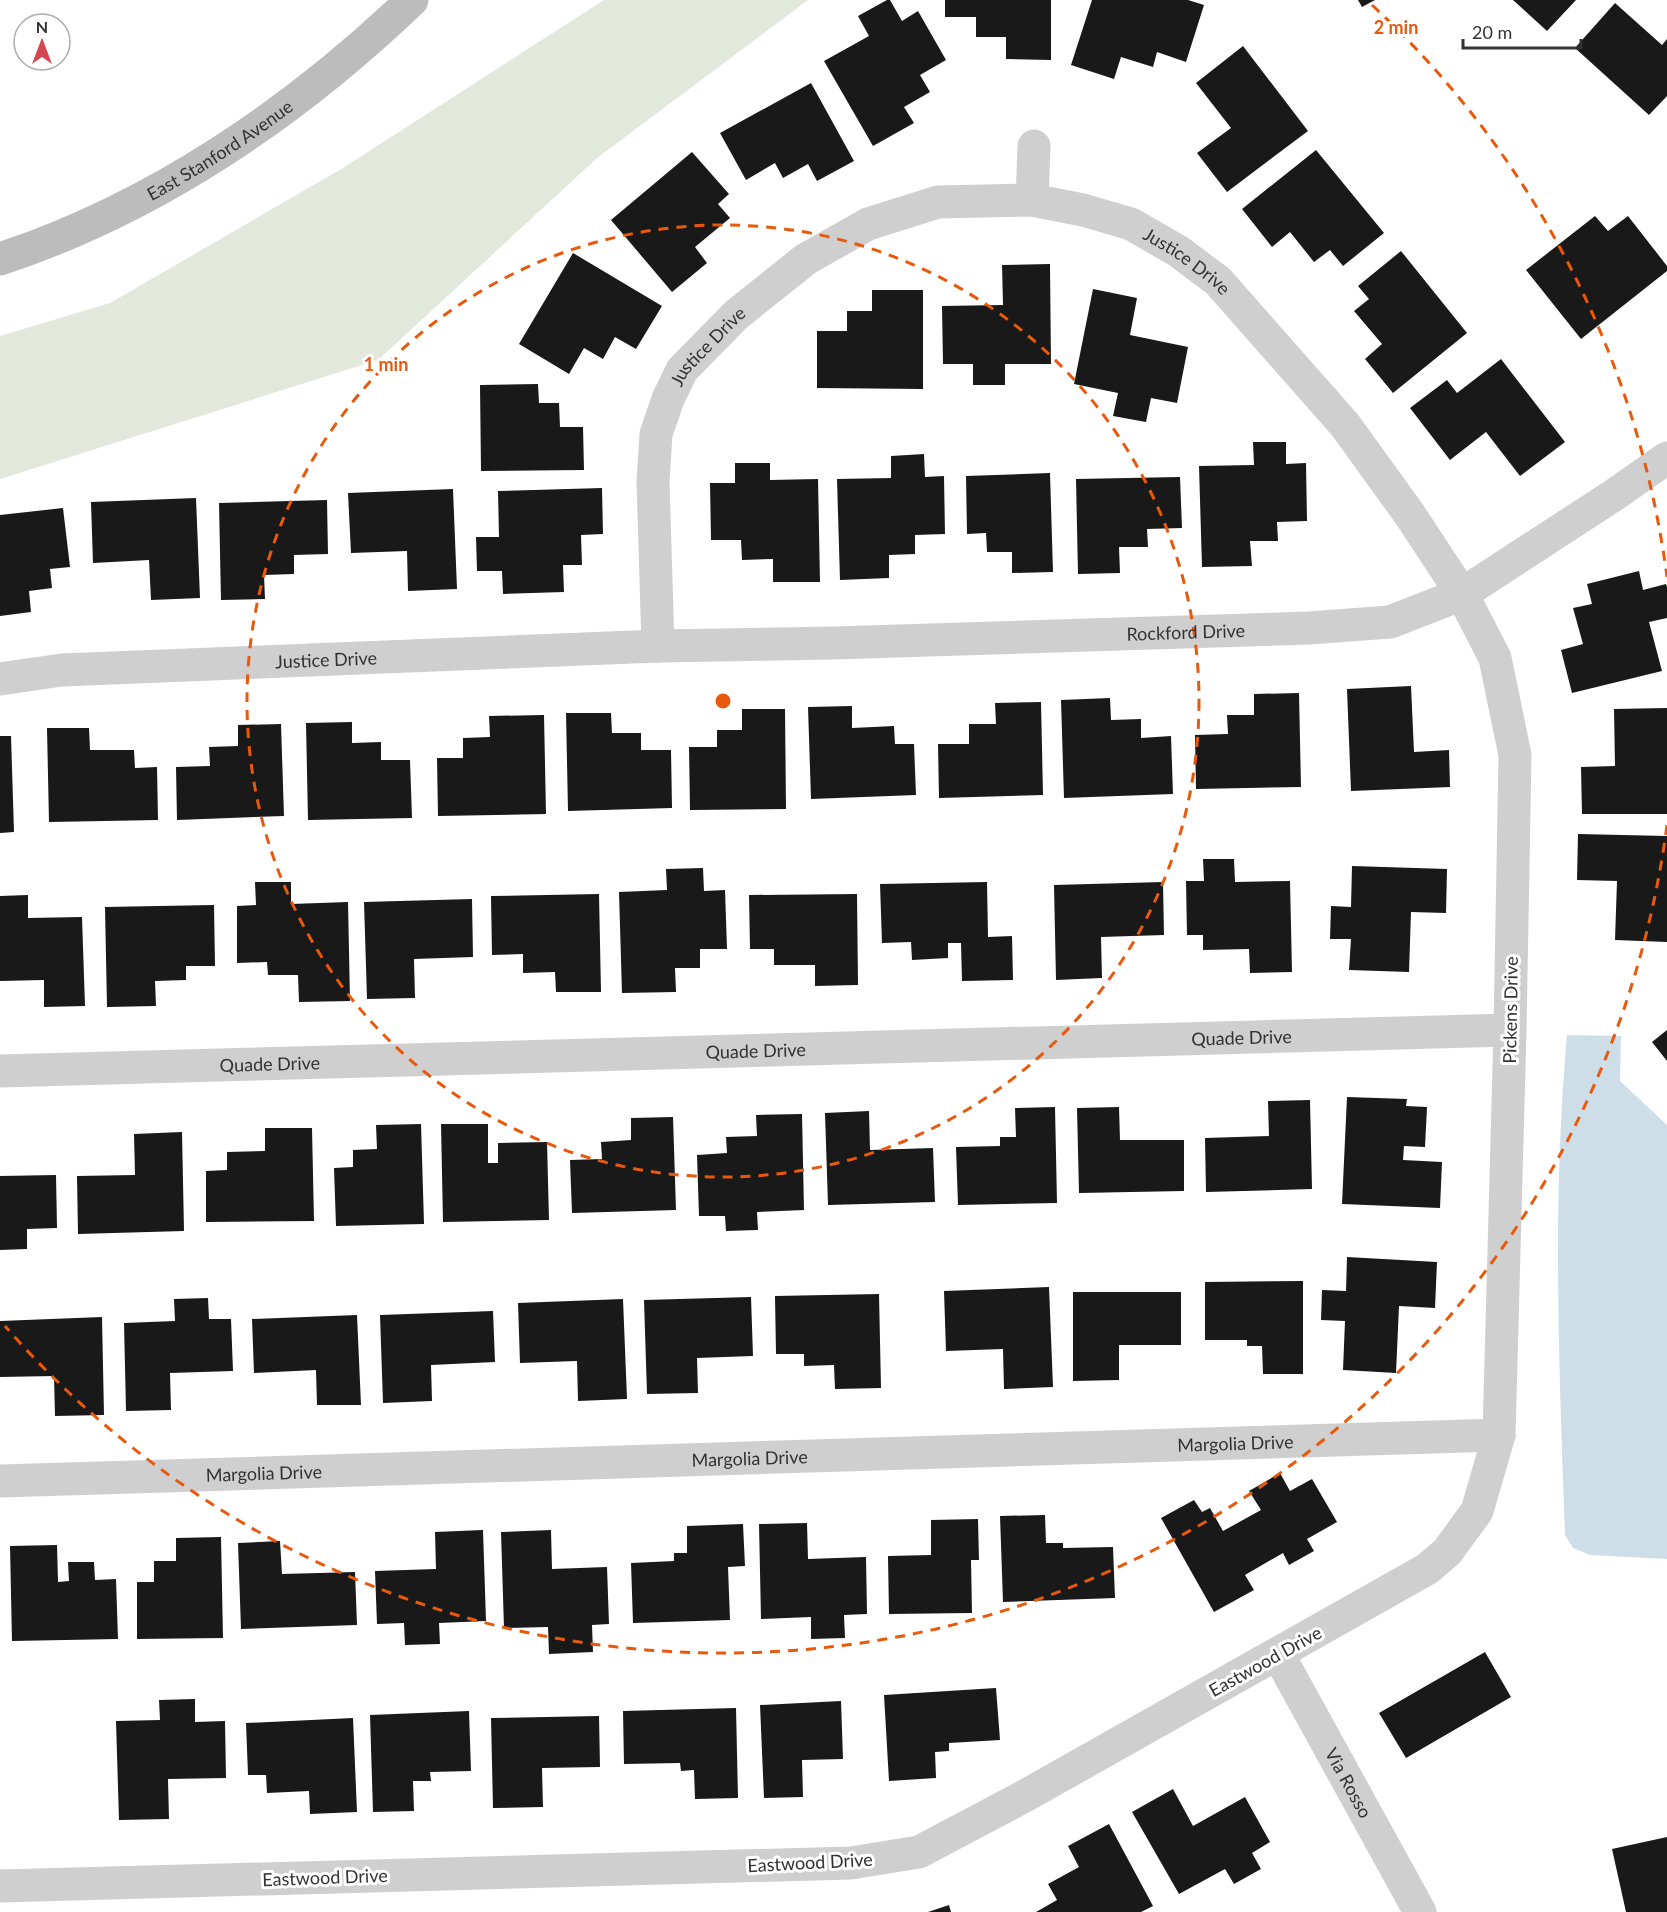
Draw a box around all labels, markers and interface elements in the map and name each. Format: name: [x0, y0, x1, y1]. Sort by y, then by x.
north arrow: [12, 12, 72, 72]
scale bar: [1463, 12, 1582, 50]
text: 2 min: [1374, 16, 1418, 38]
text: N: [36, 17, 48, 36]
text: 20 m: [1472, 21, 1512, 43]
street label: East Stanford Avenue: [143, 95, 297, 205]
street label: Justice Drive: [1140, 223, 1235, 299]
street label: Justice Drive: [665, 301, 749, 390]
text: 1 min: [364, 353, 408, 375]
street label: Rockford Drive: [1126, 619, 1246, 645]
street label: Justice Drive: [275, 646, 377, 672]
centre of rings: [713, 691, 733, 711]
street label: Pickens Drive: [1498, 956, 1522, 1064]
street label: Quade Drive: [1191, 1025, 1292, 1050]
street label: Quade Drive: [705, 1038, 806, 1063]
street label: Quade Drive: [219, 1051, 320, 1076]
street label: Margolia Drive: [1177, 1430, 1294, 1456]
street label: Margolia Drive: [691, 1445, 808, 1471]
street label: Margolia Drive: [205, 1460, 322, 1486]
street label: Eastwood Drive: [1205, 1621, 1325, 1701]
street label: Via Rosso: [1321, 1744, 1377, 1822]
street label: Eastwood Drive: [747, 1848, 873, 1876]
street label: Eastwood Drive: [262, 1864, 388, 1890]

